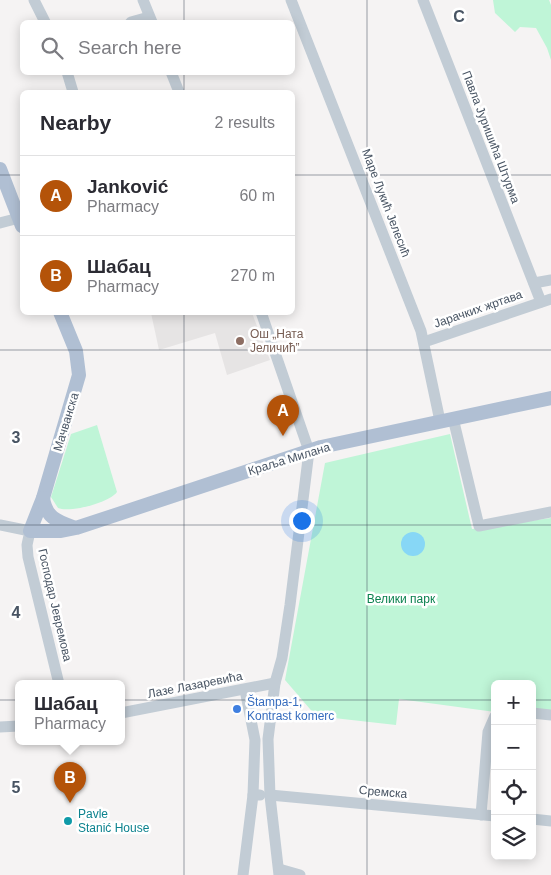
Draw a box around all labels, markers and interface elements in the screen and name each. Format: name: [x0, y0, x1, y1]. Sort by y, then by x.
text: C: [453, 8, 465, 25]
search box: [20, 20, 295, 75]
icon: search: [38, 34, 66, 62]
text: Search here: [78, 37, 182, 58]
street label: Павла Јуришића Штурма: [459, 69, 523, 206]
text: Nearby: [40, 111, 111, 134]
text: 2 results: [215, 114, 275, 131]
street label: Маре Лукић Јелесић: [359, 147, 413, 259]
text: Janković: [87, 176, 168, 197]
text: A: [50, 187, 62, 204]
text: 60 m: [239, 187, 275, 204]
text: Pharmacy: [87, 198, 159, 215]
text: Шабац: [87, 256, 151, 277]
text: B: [50, 267, 62, 284]
text: 270 m: [231, 267, 275, 284]
text: Pharmacy: [87, 278, 159, 295]
street label: Јарачких жртава: [432, 287, 524, 331]
place label: Ош „Ната Јеличић”: [250, 327, 304, 355]
marker: Ош „Ната Јеличић”: [234, 335, 246, 347]
street label: Мачванска: [50, 391, 82, 453]
pin: A: [267, 395, 299, 436]
text: 3: [12, 429, 21, 446]
street label: Краља Милана: [246, 440, 332, 478]
your location: [289, 508, 315, 534]
street label: Господар Јевремова: [35, 547, 75, 663]
park label: Велики парк: [367, 592, 436, 606]
text: 4: [12, 604, 21, 621]
street label: Лазе Лазаревића: [146, 669, 244, 701]
popup: [15, 680, 125, 745]
map controls: [491, 680, 536, 860]
button: +: [491, 680, 536, 725]
text: Шабац: [34, 693, 98, 714]
place label: Štampa-1, Kontrast komerc: [247, 694, 334, 723]
marker: Štampa-1, Kontrast komerc: [231, 703, 243, 715]
text: Pharmacy: [34, 715, 106, 732]
button: −: [491, 725, 536, 770]
pin: B: [54, 762, 86, 803]
button: locate: [491, 770, 536, 815]
text: 5: [12, 779, 21, 796]
street label: Сремска: [358, 783, 408, 801]
place label: Pavle Stanić House: [78, 807, 150, 835]
marker: Pavle Stanić House: [62, 815, 74, 827]
button: layers: [491, 815, 536, 860]

